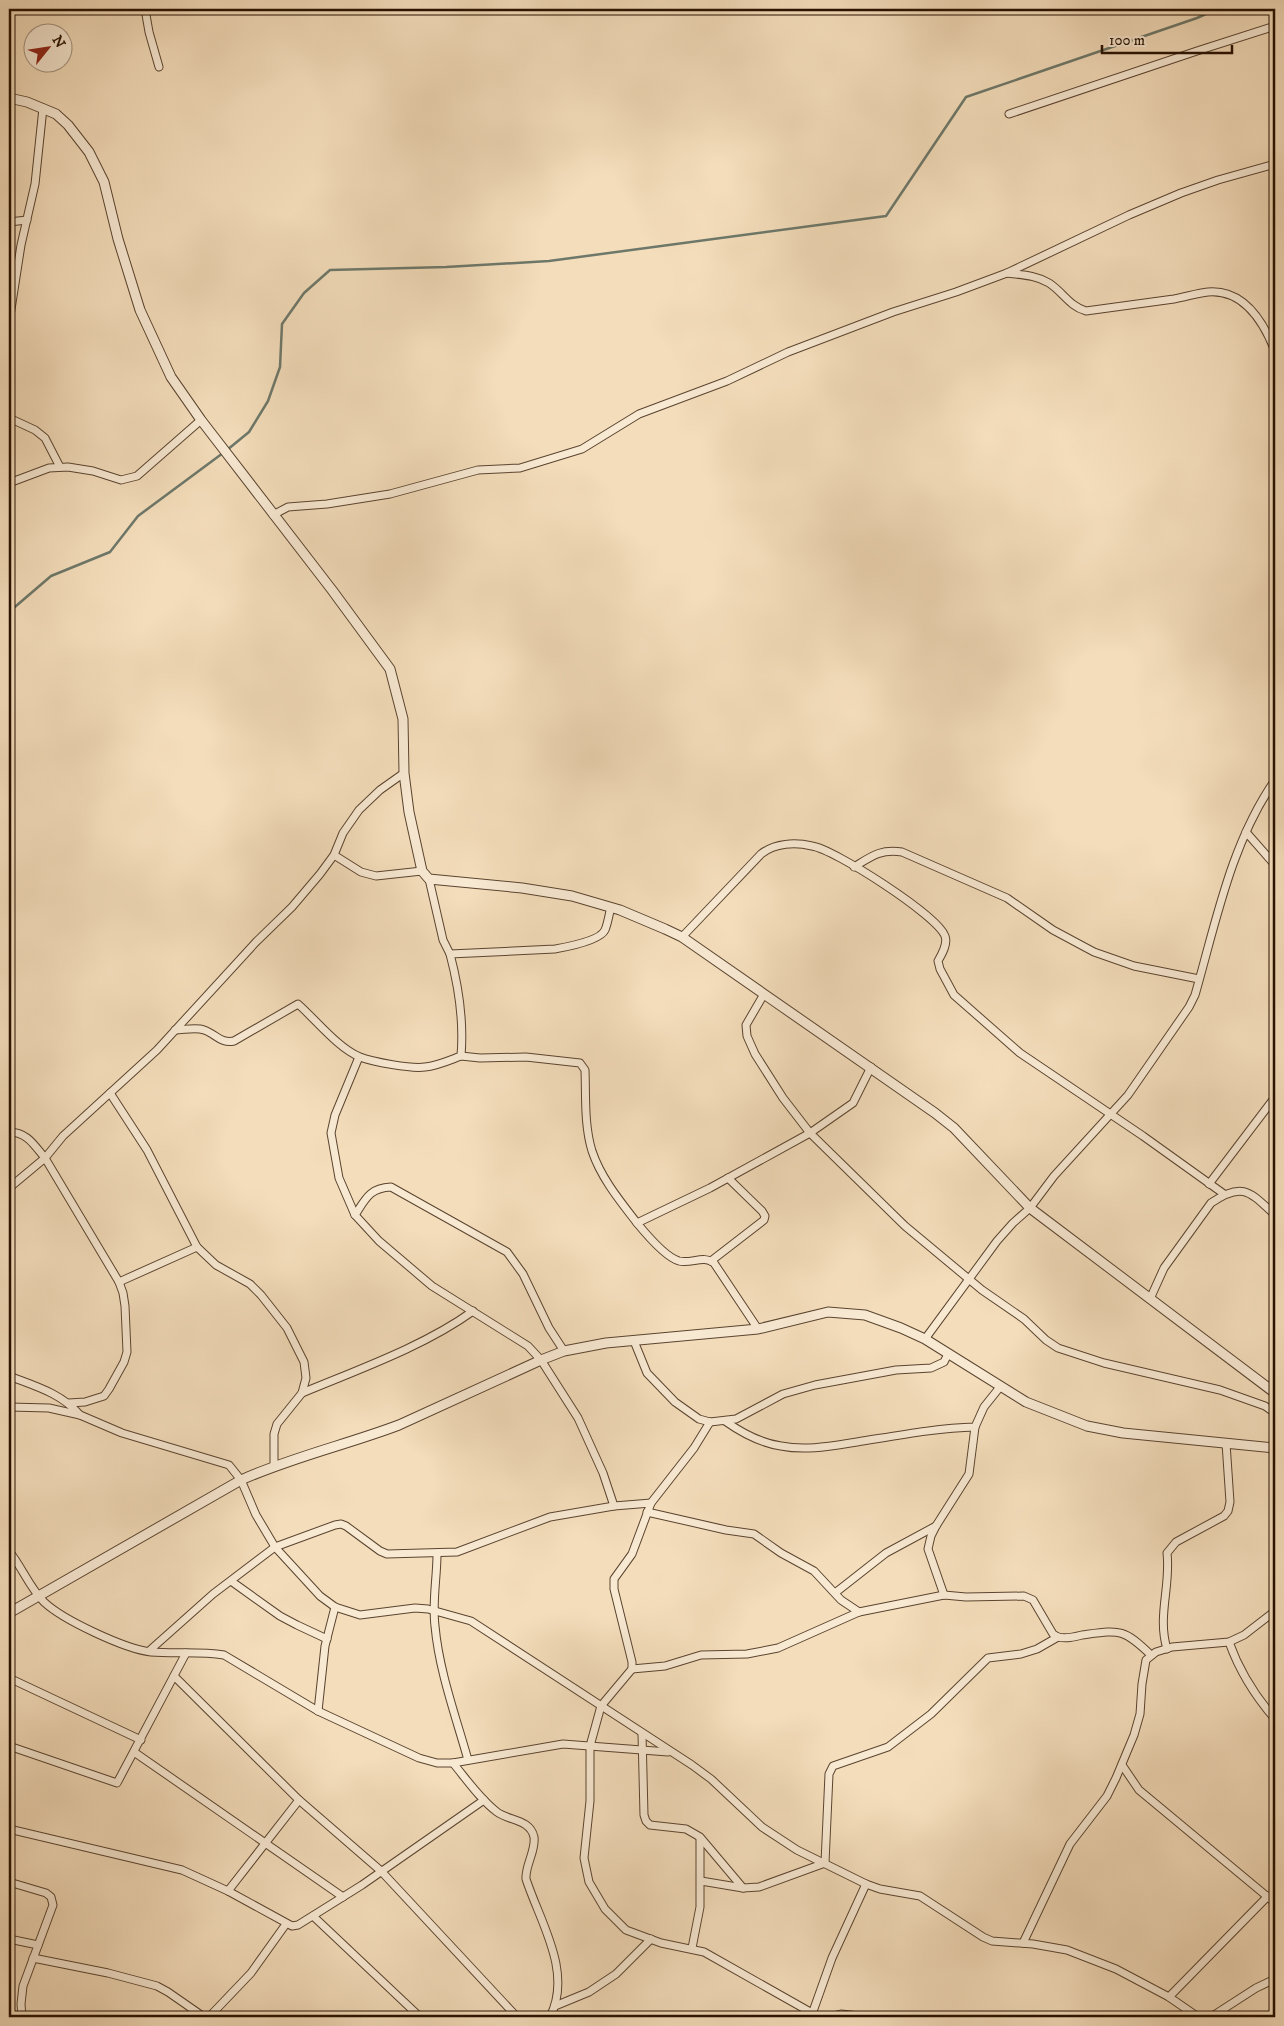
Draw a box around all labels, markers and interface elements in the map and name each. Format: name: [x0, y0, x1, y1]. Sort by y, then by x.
north arrow: [22, 22, 72, 72]
scale bar: [1102, 22, 1232, 54]
text: 100 m: [1109, 31, 1145, 50]
text: N: [48, 33, 69, 52]

